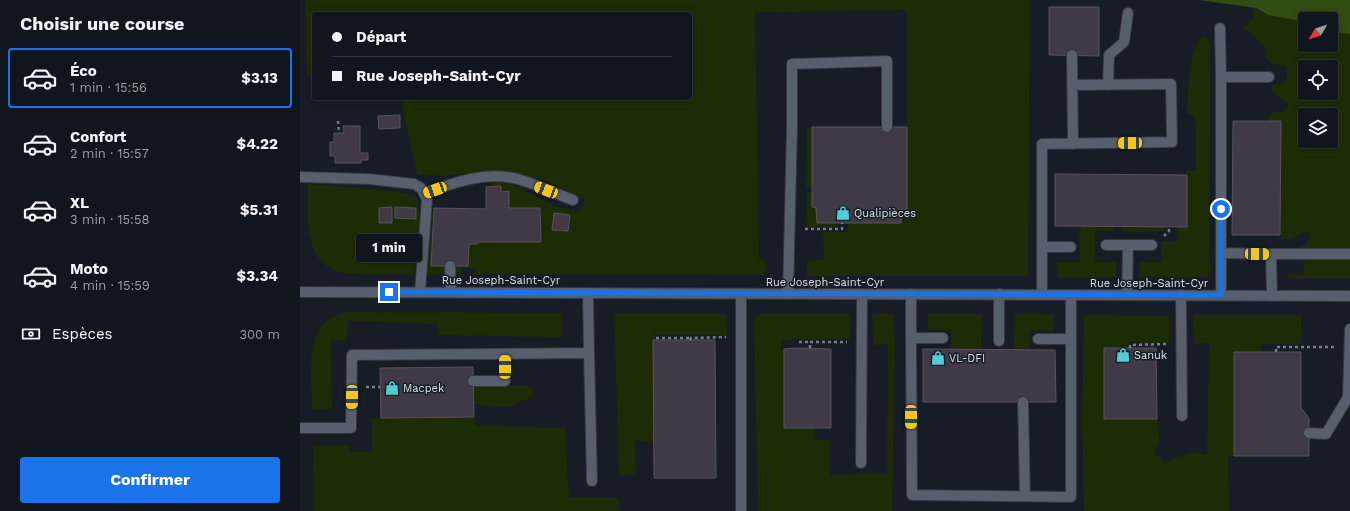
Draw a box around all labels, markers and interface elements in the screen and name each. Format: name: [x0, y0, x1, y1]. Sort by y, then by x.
north arrow: [1298, 12, 1338, 52]
map controls: [1298, 12, 1338, 148]
text: Choisir une course: [20, 13, 184, 34]
text: Départ: [356, 28, 406, 46]
icon: car: [22, 60, 58, 96]
button: locate: [1298, 60, 1338, 100]
text: Éco: [70, 62, 97, 80]
text: Rue Joseph-Saint-Cyr: [356, 67, 521, 85]
text: $3.13: [241, 69, 278, 87]
text: 1 min · 15:56: [70, 80, 147, 95]
button: layers: [1298, 108, 1338, 148]
icon: car: [22, 126, 58, 162]
text: Confort: [70, 128, 126, 146]
text: $4.22: [237, 135, 278, 153]
car: [1118, 137, 1142, 149]
text: 2 min · 15:57: [70, 146, 149, 161]
car: [422, 180, 448, 200]
car: [533, 180, 559, 200]
icon: car: [22, 192, 58, 228]
text: XL: [70, 194, 89, 212]
route start: [1212, 200, 1230, 218]
text: $5.31: [240, 201, 278, 219]
shop icon: Qualipièces: [835, 205, 851, 221]
place label: Qualipièces: [854, 207, 916, 220]
text: 3 min · 15:58: [70, 212, 150, 227]
callout: 1 min: [356, 234, 422, 262]
text: 1 min: [372, 240, 406, 255]
car: [1245, 248, 1269, 260]
icon: car: [22, 258, 58, 294]
text: Moto: [70, 260, 108, 278]
text: $3.34: [237, 267, 278, 285]
street label: Rue Joseph-Saint-Cyr: [442, 274, 561, 287]
street label: Rue Joseph-Saint-Cyr: [766, 276, 885, 289]
street label: Rue Joseph-Saint-Cyr: [1090, 277, 1209, 290]
text: 4 min · 15:59: [70, 278, 150, 293]
route end: [380, 283, 398, 301]
icon: cash: [20, 323, 42, 345]
text: Espèces: [52, 325, 113, 343]
text: 300 m: [239, 327, 280, 342]
shop icon: Sanuk: [1115, 347, 1131, 363]
place label: Sanuk: [1134, 349, 1167, 362]
shop icon: VL-DFI: [930, 350, 946, 366]
place label: VL-DFI: [949, 352, 985, 365]
car: [499, 355, 511, 379]
shop icon: Macpek: [384, 380, 400, 396]
place label: Macpek: [403, 382, 444, 395]
car: [346, 385, 358, 409]
car: [905, 405, 917, 429]
button: Confirmer: [20, 457, 280, 503]

